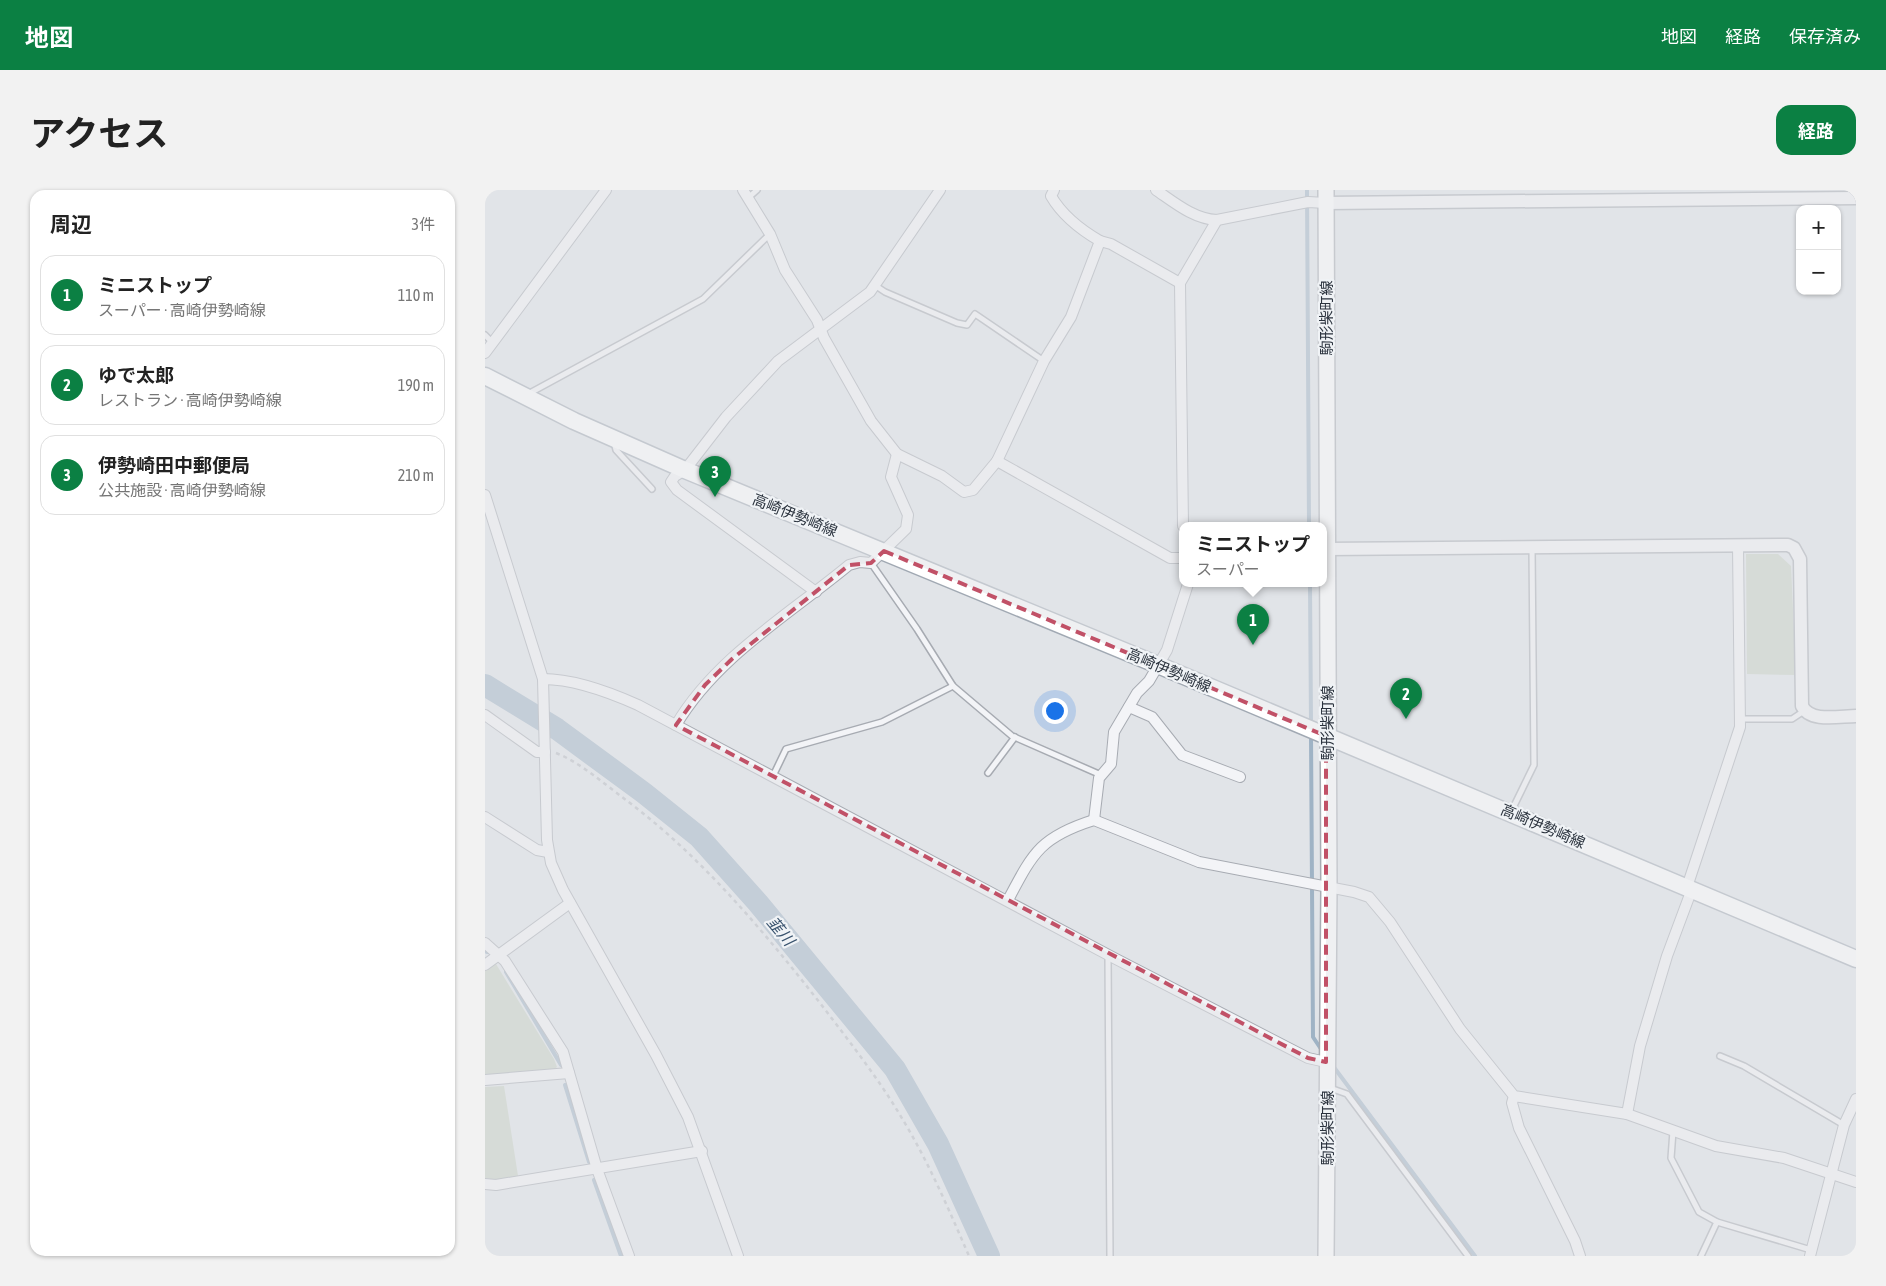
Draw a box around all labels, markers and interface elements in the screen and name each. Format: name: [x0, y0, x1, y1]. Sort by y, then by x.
text: 地図: [25, 24, 73, 51]
text: 地図: [1661, 26, 1697, 47]
text: 経路: [1725, 26, 1761, 47]
text: 保存済み: [1789, 26, 1861, 47]
button: 経路: [1776, 105, 1856, 155]
text: アクセス: [30, 113, 168, 153]
map controls: [1796, 205, 1841, 295]
button: +: [1796, 205, 1841, 250]
text: 周辺: [50, 212, 92, 236]
text: 3件: [411, 215, 435, 233]
button: −: [1796, 250, 1841, 295]
text: ミニストップ: [98, 274, 212, 296]
street label: 駒形柴町線: [1318, 280, 1335, 356]
text: 1: [63, 286, 71, 304]
text: 110 m: [398, 286, 434, 304]
text: スーパー · 高崎伊勢崎線: [98, 301, 266, 319]
text: ゆで太郎: [98, 364, 174, 386]
text: 2: [63, 376, 71, 394]
text: 190 m: [398, 376, 434, 394]
text: レストラン · 高崎伊勢崎線: [98, 391, 282, 409]
text: 伊勢崎田中郵便局: [98, 454, 250, 476]
pin: 3: [699, 456, 731, 497]
text: 3: [63, 466, 71, 484]
text: 210 m: [398, 466, 434, 484]
text: 公共施設 · 高崎伊勢崎線: [98, 481, 266, 499]
street label: 高崎伊勢崎線: [750, 490, 840, 540]
popup: [1179, 522, 1327, 587]
text: ミニストップ: [1196, 533, 1310, 555]
text: スーパー: [1196, 560, 1260, 578]
pin: 1: [1237, 604, 1269, 645]
street label: 高崎伊勢崎線: [1124, 645, 1214, 695]
pin: 2: [1390, 678, 1422, 719]
street label: 駒形柴町線: [1319, 685, 1336, 761]
your location: [1042, 698, 1068, 724]
street label: 高崎伊勢崎線: [1498, 801, 1588, 851]
water label: 韮川: [764, 913, 799, 951]
street label: 駒形柴町線: [1319, 1090, 1336, 1166]

